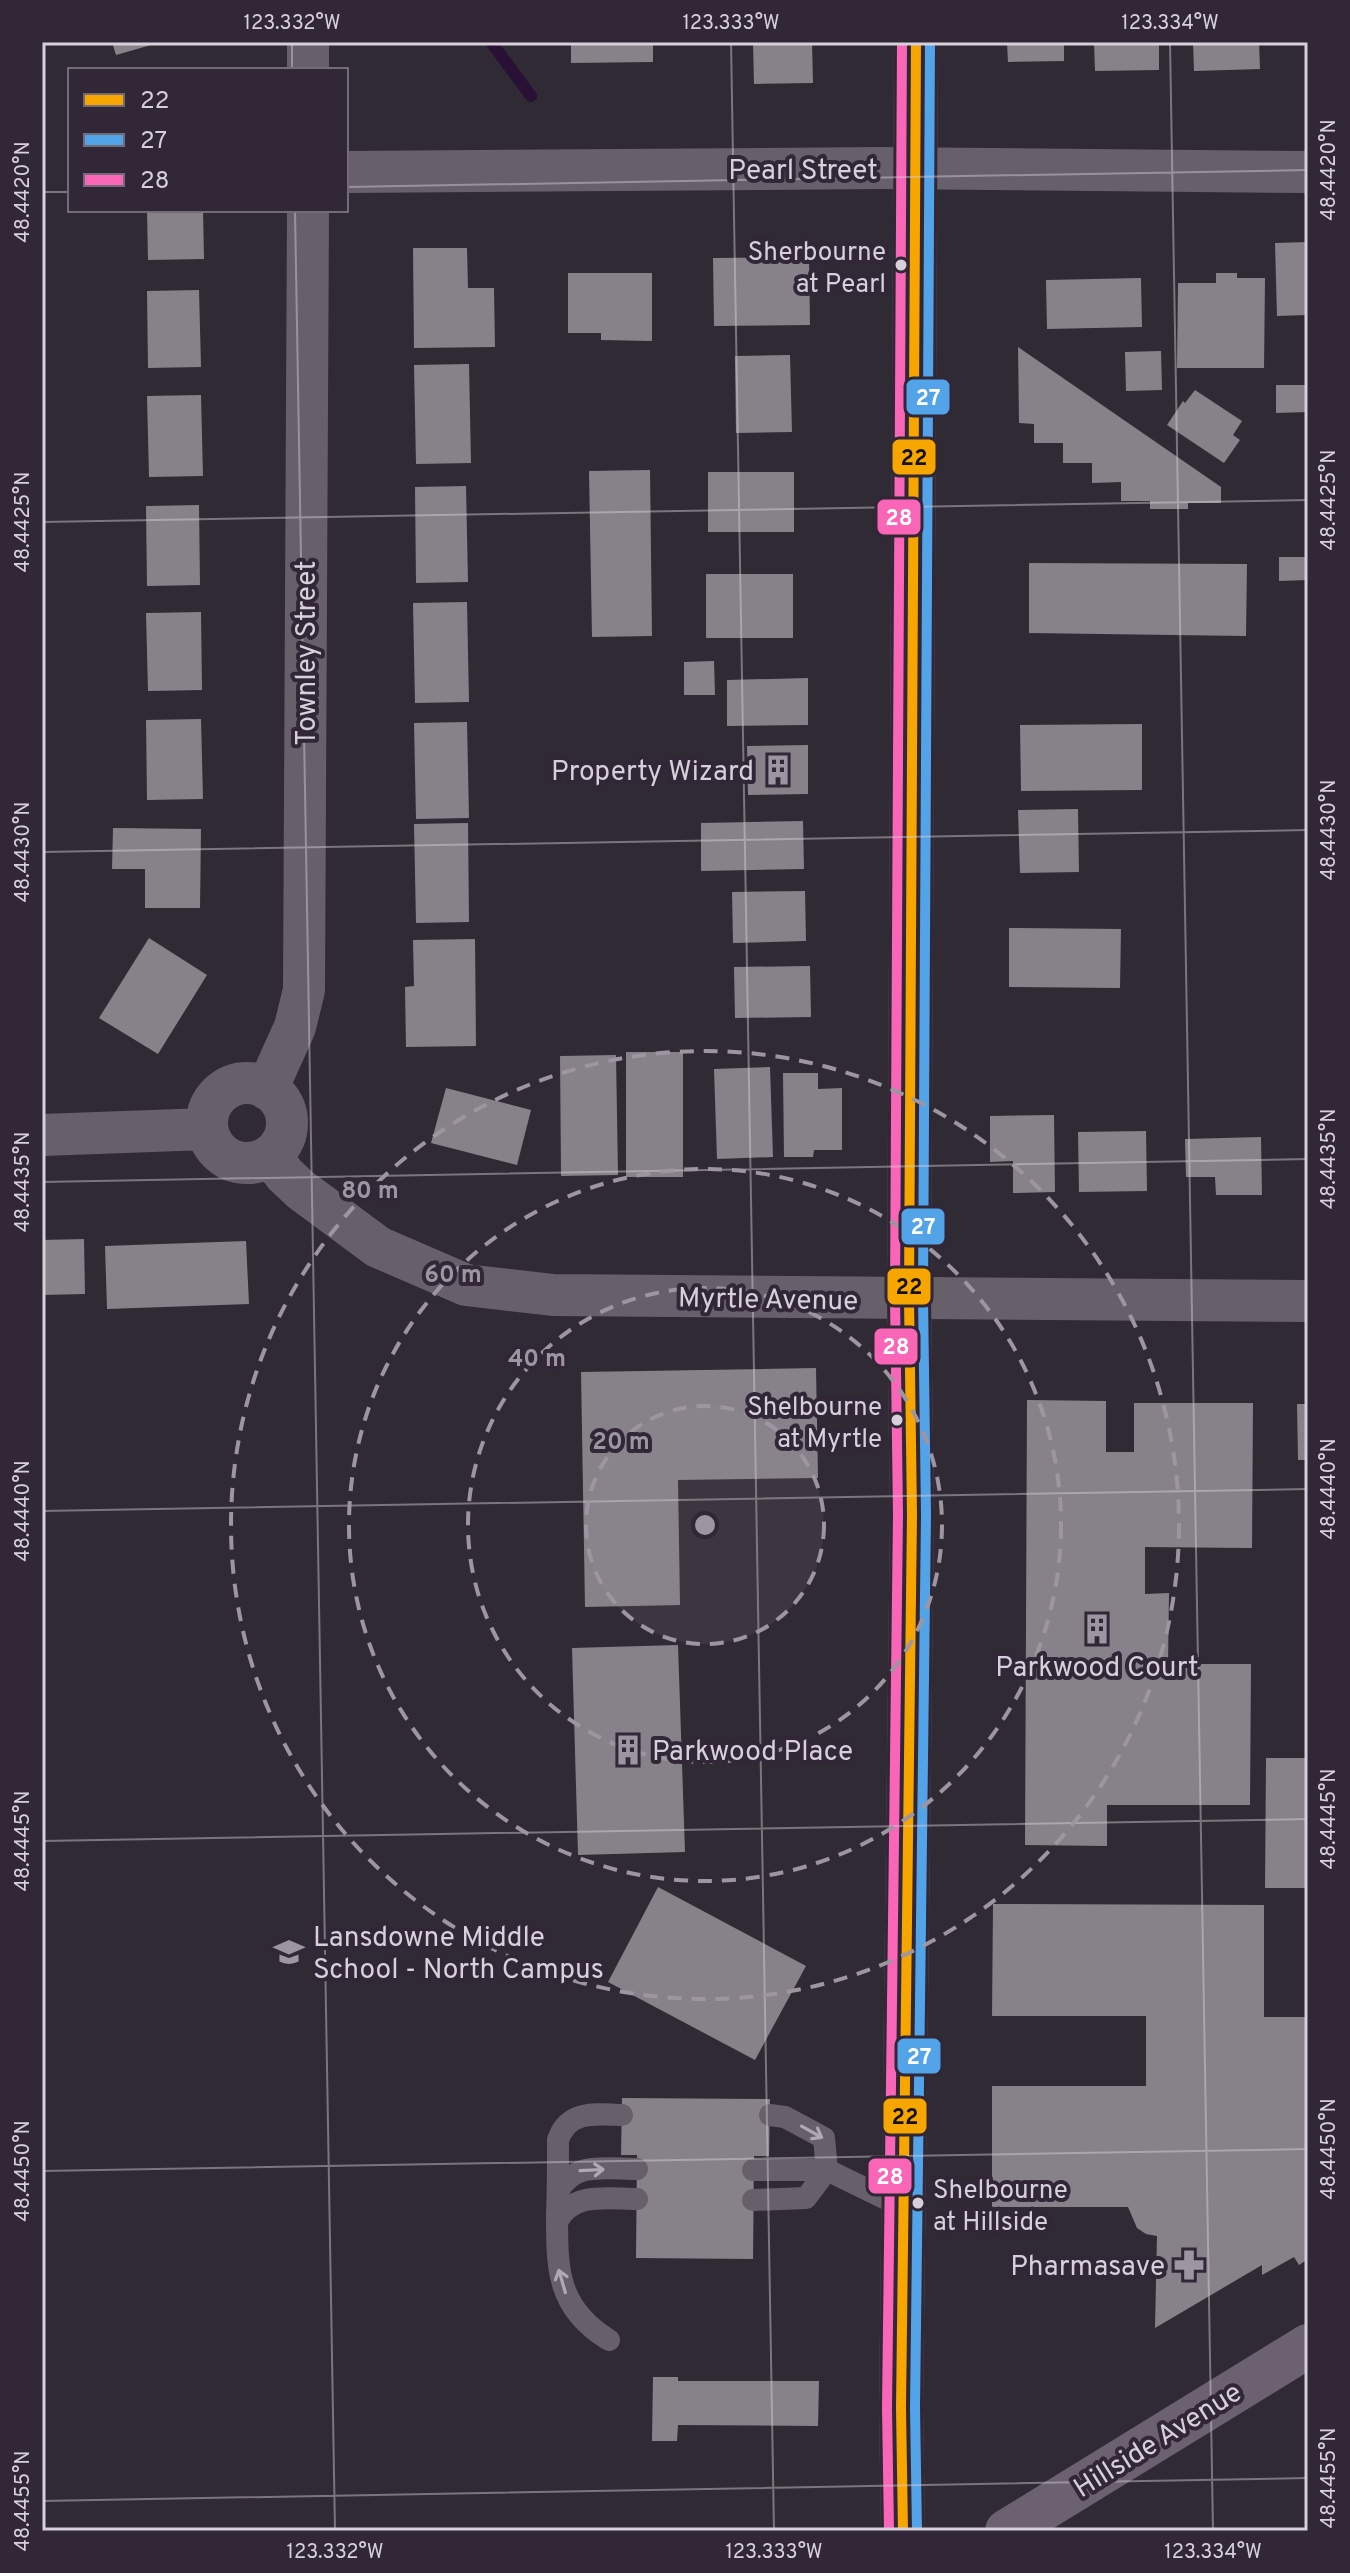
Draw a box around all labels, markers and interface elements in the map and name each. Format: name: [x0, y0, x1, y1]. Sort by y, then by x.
text: 123.332°W: [243, 11, 341, 37]
text: 123.333°W: [682, 11, 780, 37]
text: 123.334°W: [1121, 11, 1219, 37]
legend: [68, 68, 348, 212]
text: 22: [140, 87, 169, 117]
text: 48.4420°N: [1317, 119, 1343, 221]
text: 27: [140, 127, 167, 157]
text: 48.4420°N: [11, 141, 37, 243]
street label: Pearl Street: [728, 154, 878, 190]
text: 28: [140, 167, 169, 197]
place label: Sherbourne at Pearl: [748, 237, 886, 302]
marker: Sherbourne at Pearl: [893, 257, 909, 273]
line badge: 27: [905, 378, 951, 416]
text: 27: [915, 386, 941, 413]
line badge: 22: [891, 438, 937, 476]
text: 22: [901, 446, 927, 473]
text: 48.4425°N: [1317, 450, 1343, 550]
text: 48.4425°N: [11, 472, 37, 572]
line badge: 28: [876, 498, 922, 536]
text: 28: [885, 506, 913, 533]
street label: Townley Street: [290, 560, 326, 746]
building icon: Property Wizard: [761, 753, 795, 787]
place label: Property Wizard: [551, 755, 754, 791]
text: 48.4430°N: [1317, 780, 1343, 880]
text: 48.4430°N: [11, 802, 37, 902]
text: 48.4435°N: [1317, 1109, 1343, 1209]
text: 48.4435°N: [11, 1132, 37, 1232]
text: 80 m: [341, 1177, 399, 1207]
line badge: 27: [900, 1207, 946, 1246]
text: 27: [910, 1215, 936, 1242]
text: 60 m: [424, 1261, 482, 1291]
line badge: 22: [886, 1267, 932, 1306]
text: 22: [896, 1275, 922, 1302]
street label: Myrtle Avenue: [677, 1281, 858, 1321]
line badge: 28: [873, 1327, 919, 1366]
text: 28: [882, 1335, 910, 1362]
text: 40 m: [508, 1345, 566, 1375]
place label: Shelbourne at Myrtle: [747, 1392, 882, 1457]
marker: Shelbourne at Myrtle: [889, 1412, 905, 1428]
text: 20 m: [592, 1428, 650, 1458]
text: 48.4440°N: [1317, 1438, 1343, 1540]
text: 48.4440°N: [11, 1460, 37, 1562]
centre of rings: [691, 1511, 719, 1539]
building icon: Parkwood Court: [1080, 1612, 1114, 1646]
place label: Parkwood Court: [995, 1651, 1199, 1687]
building icon: Parkwood Place: [611, 1733, 645, 1767]
place label: Parkwood Place: [652, 1735, 853, 1771]
text: 48.4445°N: [1317, 1768, 1343, 1870]
text: 48.4445°N: [11, 1790, 37, 1892]
place label: Lansdowne Middle School - North Campus: [313, 1921, 604, 1989]
school or university icon: Lansdowne Middle School - North Campus: [272, 1935, 306, 1969]
line badge: 27: [896, 2037, 942, 2075]
text: 27: [906, 2045, 932, 2072]
line badge: 22: [882, 2097, 928, 2135]
text: 48.4450°N: [1317, 2098, 1343, 2200]
text: 22: [892, 2105, 918, 2132]
text: 48.4450°N: [11, 2120, 37, 2222]
one-way arrow: [800, 2124, 823, 2140]
line badge: 28: [867, 2157, 913, 2195]
one-way arrow: [578, 2162, 605, 2177]
text: 28: [876, 2165, 904, 2192]
place label: Shelbourne at Hillside: [933, 2175, 1068, 2240]
marker: Shelbourne at Hillside: [910, 2195, 926, 2211]
pharmacy icon: Pharmasave: [1172, 2248, 1206, 2282]
place label: Pharmasave: [1010, 2250, 1165, 2286]
one-way arrow: [554, 2268, 569, 2294]
street label: Hillside Avenue: [1068, 2376, 1249, 2508]
text: 48.4455°N: [1317, 2427, 1343, 2529]
text: 48.4455°N: [11, 2450, 37, 2552]
text: 123.332°W: [286, 2540, 384, 2566]
text: 123.333°W: [725, 2540, 823, 2566]
text: 123.334°W: [1164, 2540, 1262, 2566]

